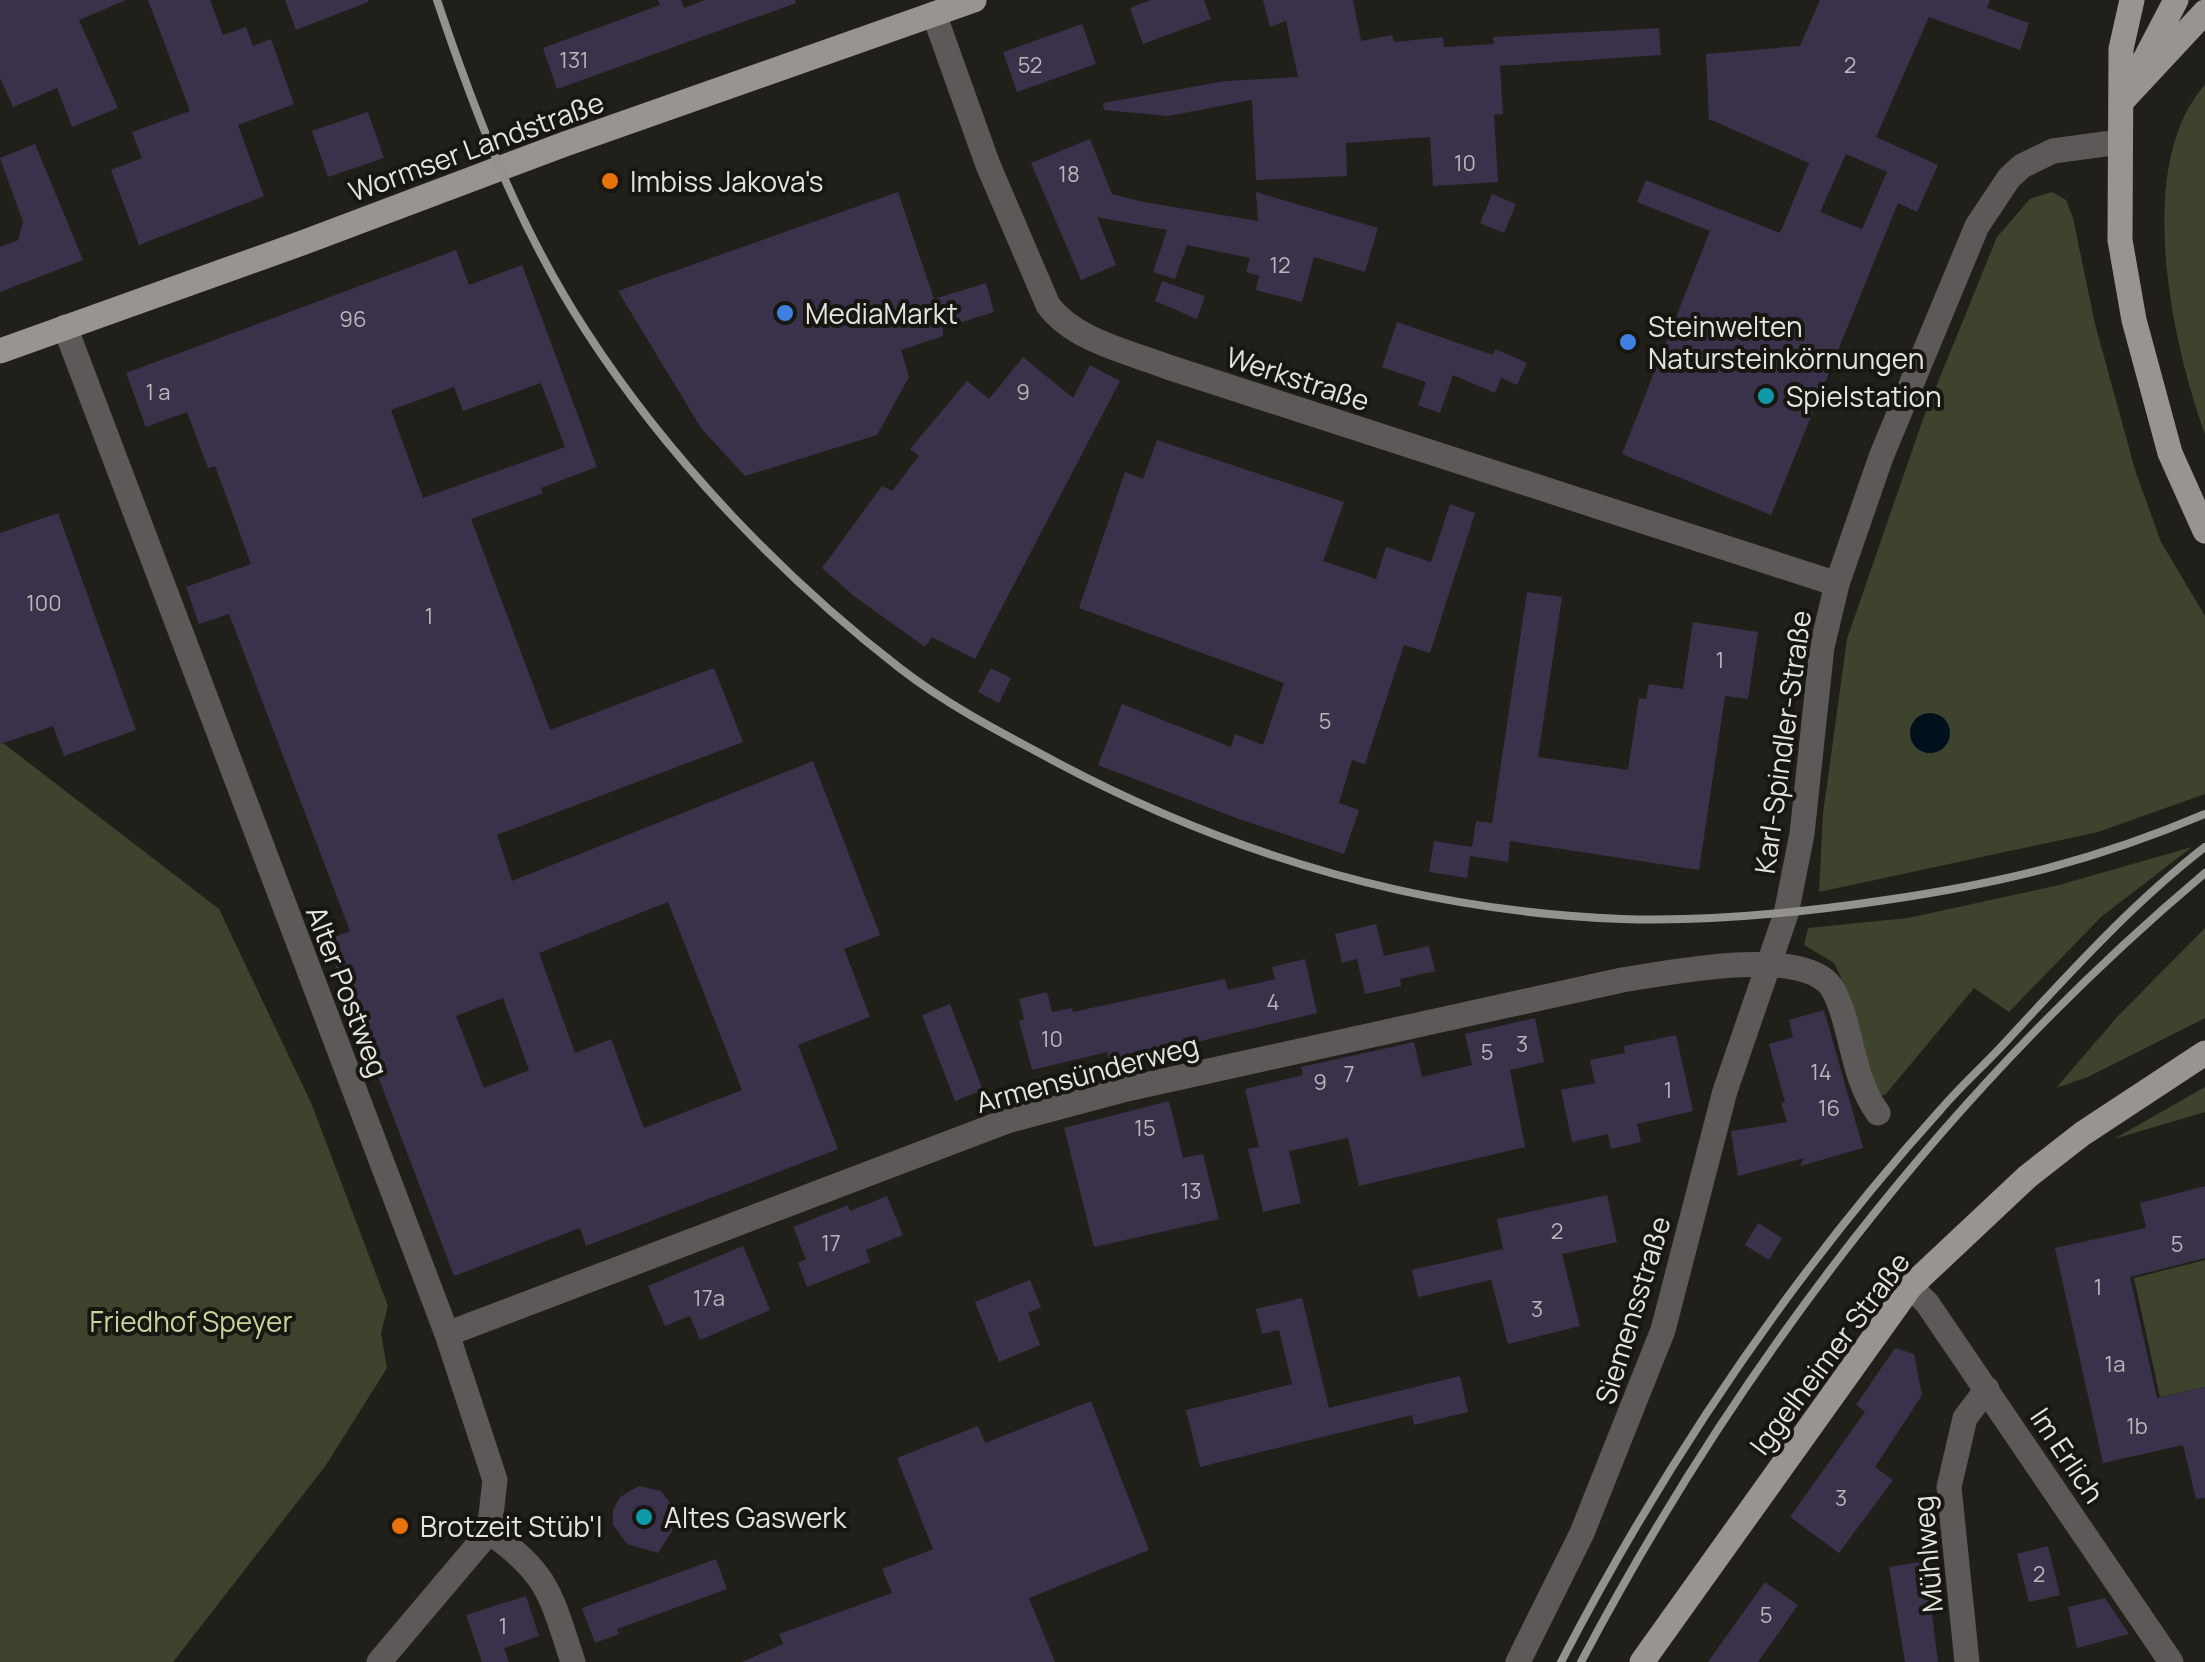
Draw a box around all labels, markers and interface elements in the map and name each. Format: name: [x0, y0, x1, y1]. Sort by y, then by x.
house number: 131: [559, 45, 589, 75]
house number: 52: [1018, 50, 1042, 80]
house number: 2: [1844, 50, 1856, 80]
street label: Wormser Landstraße: [343, 82, 609, 210]
house number: 10: [1454, 148, 1476, 178]
house number: 18: [1058, 159, 1080, 189]
place label: Imbiss Jakova's: [630, 162, 823, 200]
marker: Imbiss Jakova's: [599, 170, 621, 192]
house number: 12: [1269, 250, 1291, 280]
place label: MediaMarkt: [805, 294, 958, 332]
marker: MediaMarkt: [774, 302, 796, 324]
house number: 96: [339, 304, 367, 334]
place label: Steinwelten Natursteinkörnungen: [1648, 307, 1924, 377]
marker: Steinwelten Natursteinkörnungen: [1617, 331, 1639, 353]
street label: Werkstraße: [1221, 337, 1375, 419]
house number: 1 a: [145, 377, 171, 407]
house number: 9: [1016, 377, 1030, 407]
place label: Spielstation: [1786, 377, 1942, 415]
marker: Spielstation: [1755, 385, 1777, 407]
house number: 100: [26, 588, 62, 618]
house number: 1: [425, 601, 433, 631]
street label: Karl-Spindler-Straße: [1745, 608, 1819, 876]
house number: 1: [1716, 645, 1724, 675]
house number: 5: [1319, 706, 1331, 736]
street label: Alter Postweg: [298, 900, 398, 1082]
house number: 4: [1267, 987, 1279, 1017]
house number: 10: [1041, 1024, 1063, 1054]
street label: Armensünderweg: [972, 1025, 1202, 1121]
house number: 3: [1516, 1029, 1528, 1059]
house number: 5: [1481, 1037, 1493, 1067]
house number: 14: [1810, 1057, 1832, 1087]
house number: 7: [1343, 1059, 1355, 1089]
house number: 9: [1313, 1067, 1327, 1097]
house number: 1: [1664, 1075, 1672, 1105]
house number: 16: [1818, 1093, 1840, 1123]
house number: 15: [1134, 1113, 1156, 1143]
house number: 13: [1181, 1176, 1201, 1206]
street label: Siemensstraße: [1585, 1211, 1679, 1409]
house number: 2: [1551, 1216, 1563, 1246]
house number: 17: [821, 1228, 841, 1258]
house number: 5: [2171, 1229, 2183, 1259]
street label: Iggelheimer Straße: [1740, 1244, 1918, 1462]
house number: 1: [2094, 1272, 2102, 1302]
house number: 17a: [693, 1283, 725, 1313]
house number: 3: [1531, 1294, 1543, 1324]
park label: Friedhof Speyer: [90, 1302, 293, 1340]
house number: 1a: [2105, 1349, 2125, 1379]
street label: Im Erlich: [2022, 1400, 2114, 1510]
house number: 1b: [2126, 1411, 2148, 1441]
house number: 3: [1835, 1483, 1847, 1513]
street label: Mühlweg: [1903, 1494, 1951, 1614]
place label: Altes Gaswerk: [664, 1498, 847, 1536]
marker: Altes Gaswerk: [633, 1506, 655, 1528]
place label: Brotzeit Stüb'l: [420, 1507, 603, 1545]
marker: Brotzeit Stüb'l: [389, 1515, 411, 1537]
house number: 2: [2033, 1559, 2045, 1589]
house number: 5: [1760, 1600, 1772, 1630]
house number: 1: [499, 1611, 507, 1641]

